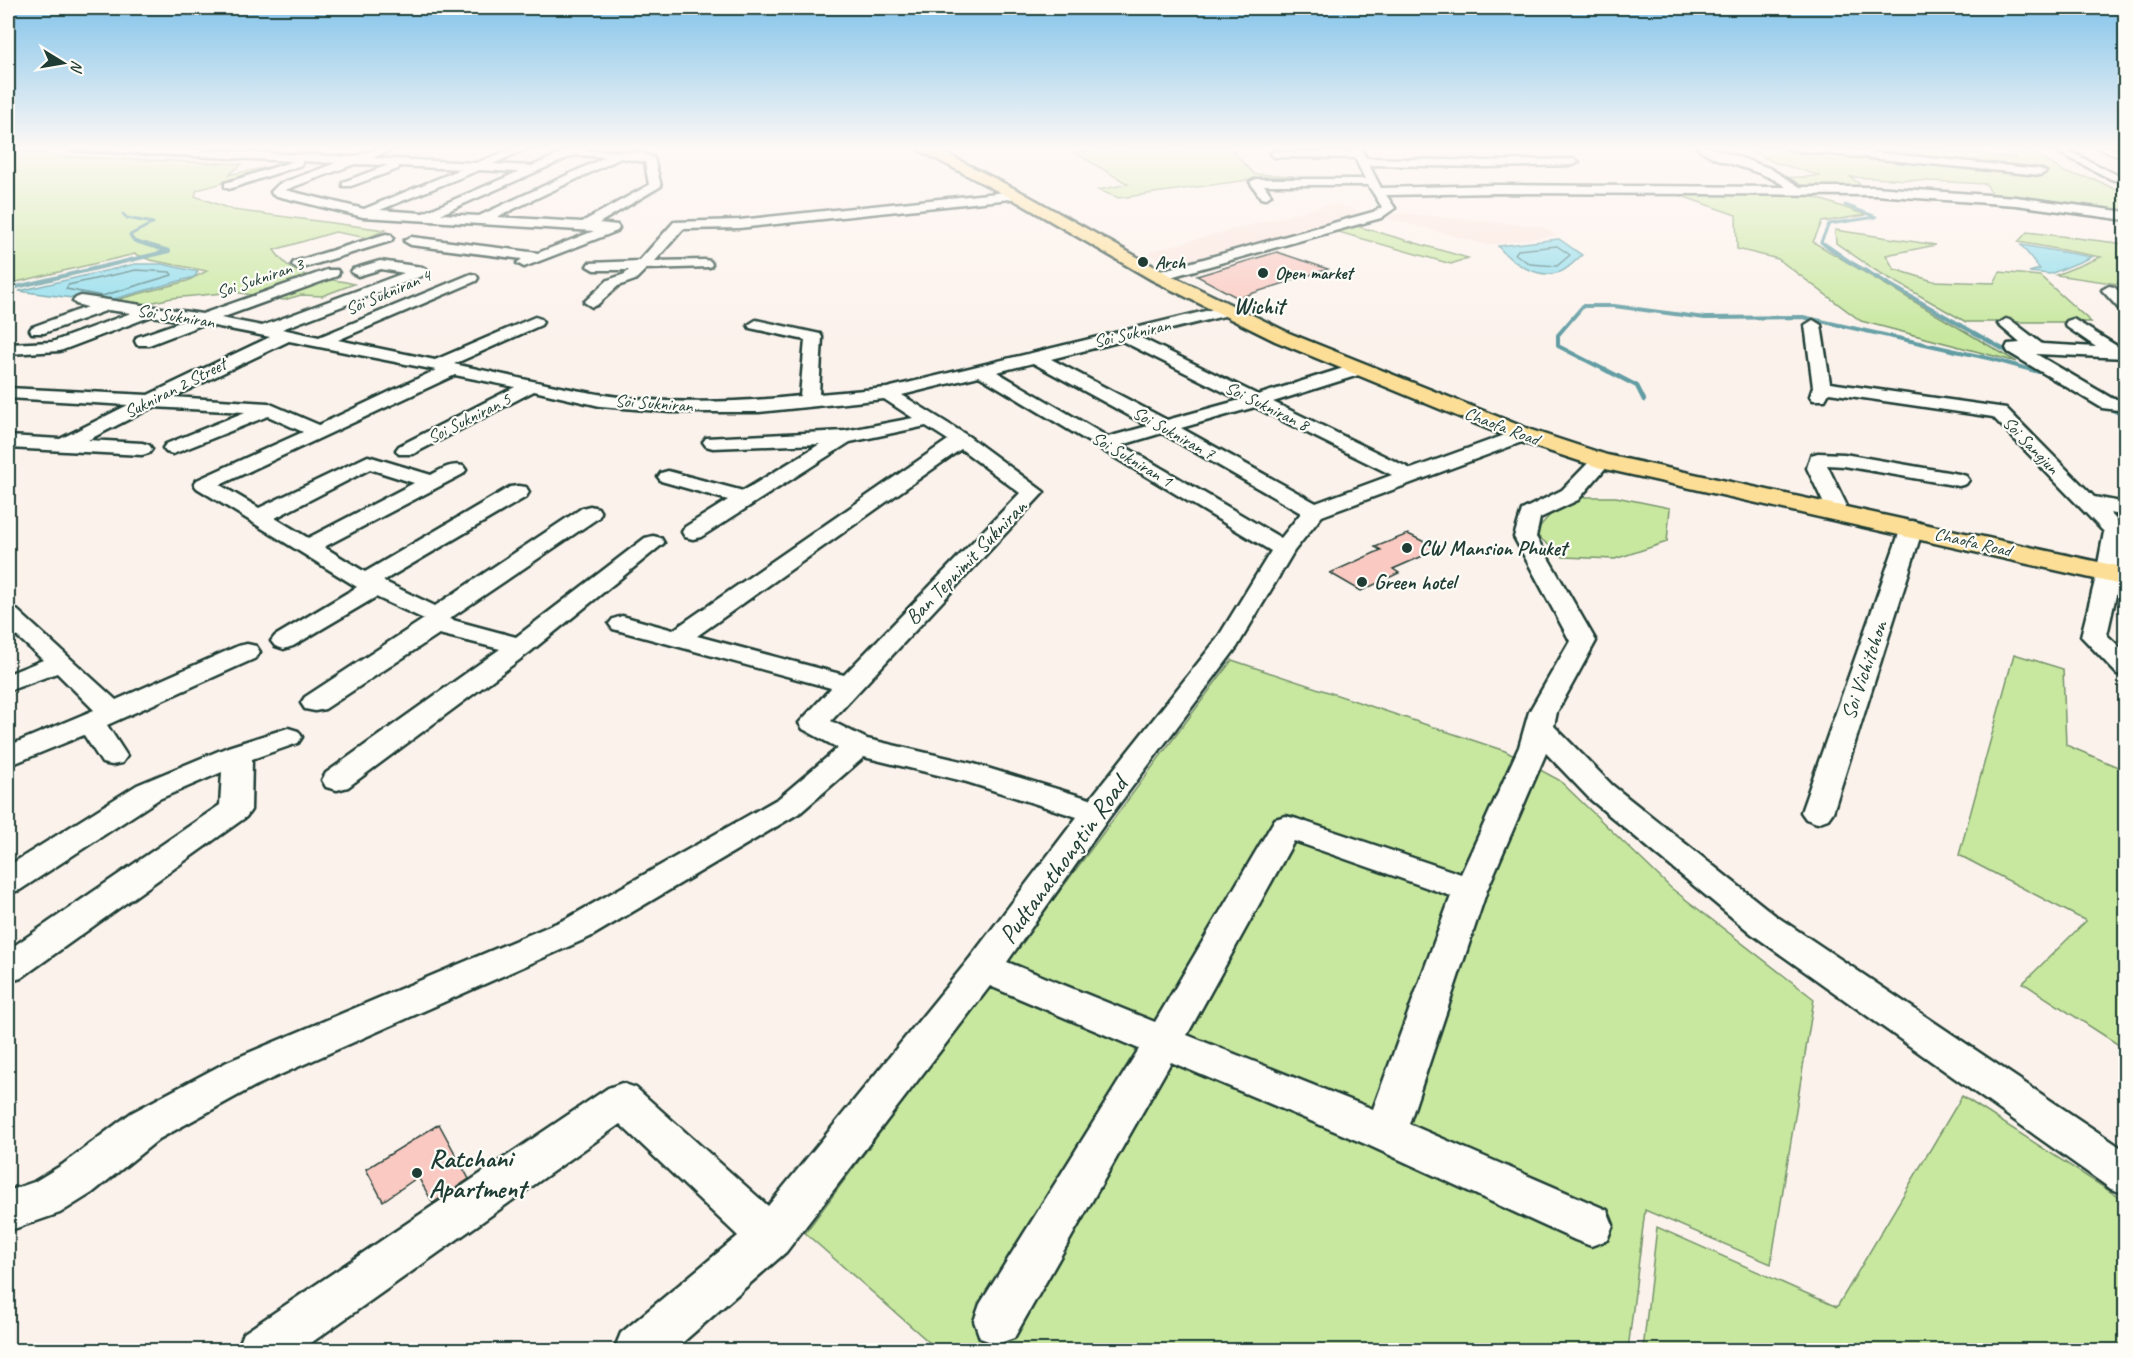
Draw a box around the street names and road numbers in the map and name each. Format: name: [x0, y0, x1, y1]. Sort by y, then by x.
street label: Soi Sukniran 3: [214, 252, 308, 303]
street label: Soi Sukniran 4: [342, 263, 436, 320]
street label: Soi Sukniran: [136, 299, 217, 333]
street label: Soi Sukniran: [1092, 313, 1173, 352]
street label: Sukniran 2 Street: [120, 352, 232, 423]
street label: Soi Sukniran 8: [1222, 376, 1314, 437]
street label: Soi Sukniran 5: [424, 387, 515, 448]
street label: Soi Sukniran: [614, 389, 695, 417]
street label: Soi Sukniran 7: [1129, 401, 1220, 465]
street label: Chaofa Road: [1462, 402, 1545, 451]
street label: Soi Sangjun: [1998, 412, 2064, 479]
street label: Soi Sukniran 1: [1088, 426, 1177, 492]
street label: Ban Tepnimit Sukniran: [900, 493, 1033, 630]
street label: Chaofa Road: [1932, 522, 2016, 562]
street label: Soi Vichitchon: [1835, 616, 1893, 723]
street label: Pudtanathongtin Road: [991, 767, 1137, 950]

